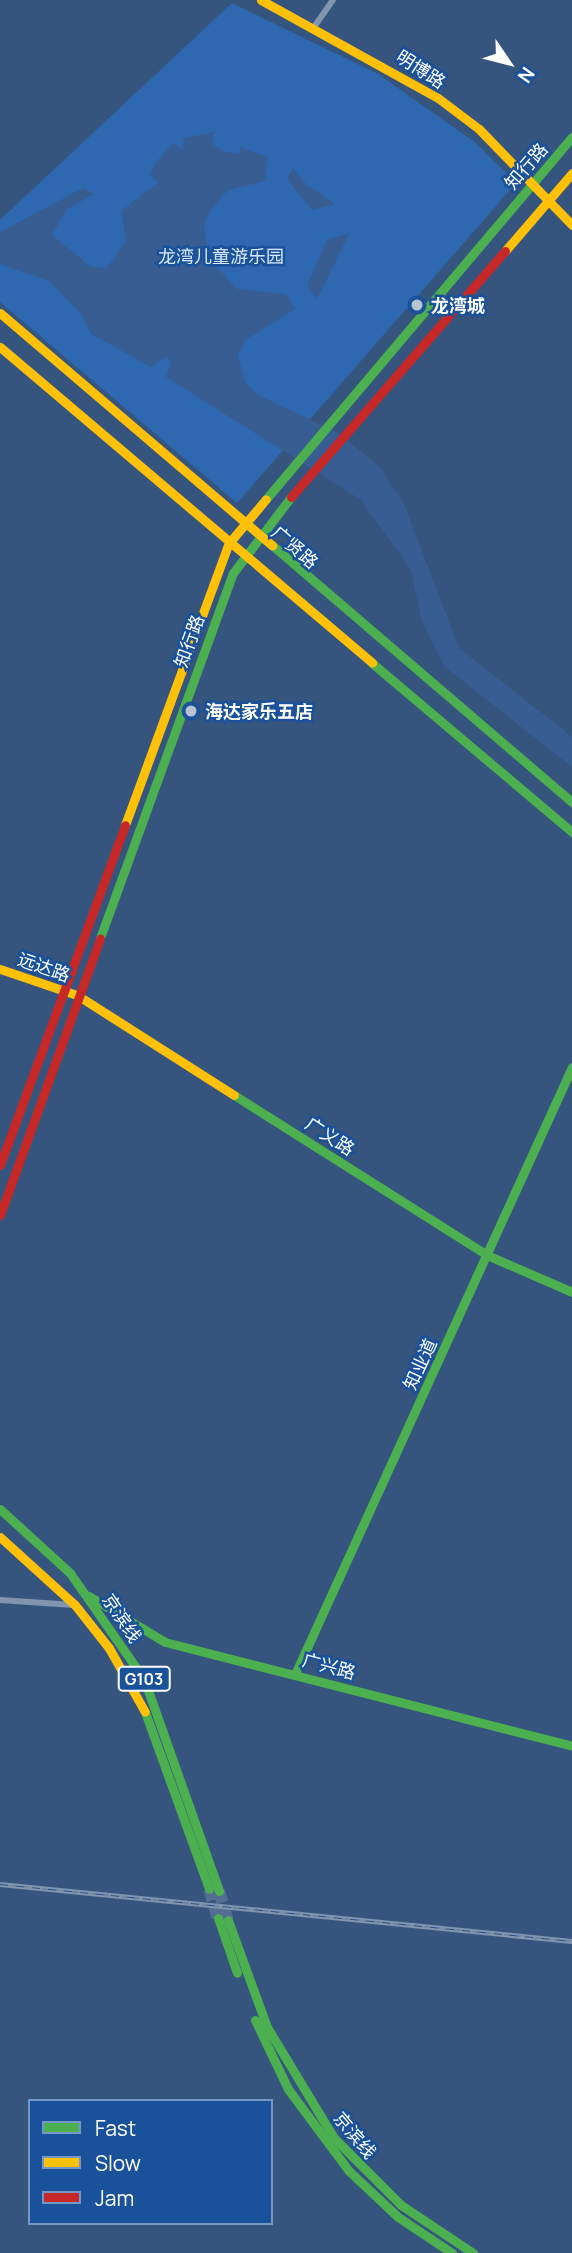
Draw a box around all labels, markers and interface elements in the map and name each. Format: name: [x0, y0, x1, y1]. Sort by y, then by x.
north arrow: [474, 28, 544, 98]
street label: 明博路: [392, 45, 450, 93]
text: N: [512, 62, 541, 88]
street label: 知行路: [500, 139, 552, 193]
park label: 龙湾儿童游乐园: [158, 245, 284, 267]
place label: 龙湾城: [431, 294, 485, 316]
marker: 龙湾城: [409, 297, 425, 313]
street label: 广贤路: [268, 521, 322, 573]
street label: 知行路: [170, 612, 208, 670]
place label: 海达家乐五店: [205, 700, 313, 722]
marker: 海达家乐五店: [183, 703, 199, 719]
street label: 远达路: [15, 948, 73, 986]
street label: 广义路: [301, 1112, 359, 1160]
street label: 知业道: [399, 1335, 441, 1393]
street label: 京滨线: [98, 1590, 146, 1646]
street label: 广兴路: [300, 1649, 358, 1683]
road number: G103: [116, 1666, 172, 1692]
legend: [28, 2099, 273, 2225]
street label: 京滨线: [329, 2107, 381, 2163]
text: Fast: [95, 2114, 136, 2142]
text: Slow: [95, 2149, 141, 2177]
text: Jam: [95, 2184, 134, 2212]

